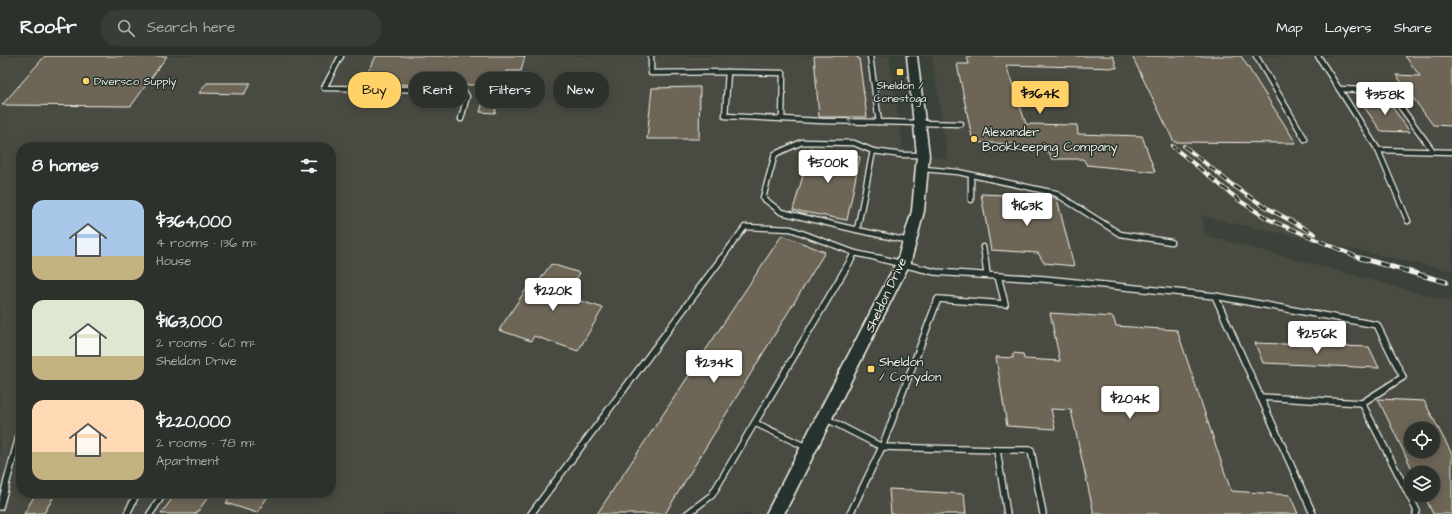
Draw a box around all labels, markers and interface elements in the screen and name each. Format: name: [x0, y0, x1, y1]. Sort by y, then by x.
search box: [101, 10, 381, 46]
text: Roofr: [20, 14, 77, 41]
icon: search: [115, 17, 137, 39]
text: Search here: [147, 17, 235, 38]
text: Map: [1276, 18, 1303, 38]
text: Layers: [1325, 18, 1372, 38]
text: Share: [1394, 18, 1432, 38]
marker: Sheldon / Conestoga: [895, 67, 905, 77]
chip: Buy: [348, 72, 401, 108]
chip: Rent: [409, 72, 467, 108]
chip: Filters: [475, 72, 545, 108]
chip: New: [553, 72, 609, 108]
place label: Diversco Supply: [94, 74, 176, 90]
marker: Diversco Supply: [81, 76, 91, 86]
place label: Sheldon / Conestoga: [874, 78, 927, 107]
pin: $364K: [1012, 81, 1068, 115]
pin: $358K: [1357, 82, 1413, 116]
text: $364K: [1021, 85, 1059, 103]
text: $358K: [1365, 86, 1405, 104]
one-way arrow: [848, 117, 854, 125]
place label: Alexander Bookkeeping Company: [982, 123, 1118, 157]
marker: Alexander Bookkeeping Company: [969, 134, 979, 144]
pin: $500K: [800, 150, 856, 184]
text: 8 homes: [32, 154, 99, 178]
text: $500K: [808, 154, 848, 172]
icon: filters: [298, 155, 320, 177]
pin: $163K: [999, 193, 1055, 227]
text: $163K: [1011, 197, 1043, 215]
text: $364,000: [156, 210, 232, 234]
icon: home: [64, 216, 112, 264]
text: 4 rooms · 136 m²: [156, 234, 257, 252]
text: House: [156, 252, 191, 270]
street label: Sheldon Drive: [861, 255, 911, 335]
pin: $220K: [525, 278, 581, 312]
text: $220K: [534, 282, 572, 300]
text: $163,000: [156, 310, 222, 334]
icon: home: [64, 316, 112, 364]
pin: $256K: [1289, 321, 1345, 355]
text: $256K: [1297, 325, 1337, 343]
text: 2 rooms · 60 m²: [156, 334, 256, 352]
pin: $234K: [686, 350, 742, 384]
text: Sheldon Drive: [156, 352, 237, 370]
place label: Sheldon / Corydon: [879, 353, 942, 387]
text: $234K: [695, 354, 733, 372]
marker: Sheldon / Corydon: [866, 364, 876, 374]
pin: $204K: [1102, 386, 1158, 420]
text: $204K: [1110, 390, 1150, 408]
text: $220,000: [156, 410, 231, 434]
icon: home: [64, 416, 112, 464]
map controls: [1404, 422, 1440, 502]
button: locate: [1404, 422, 1440, 458]
text: 2 rooms · 78 m²: [156, 434, 256, 452]
text: Apartment: [156, 452, 220, 470]
button: layers: [1404, 466, 1440, 502]

